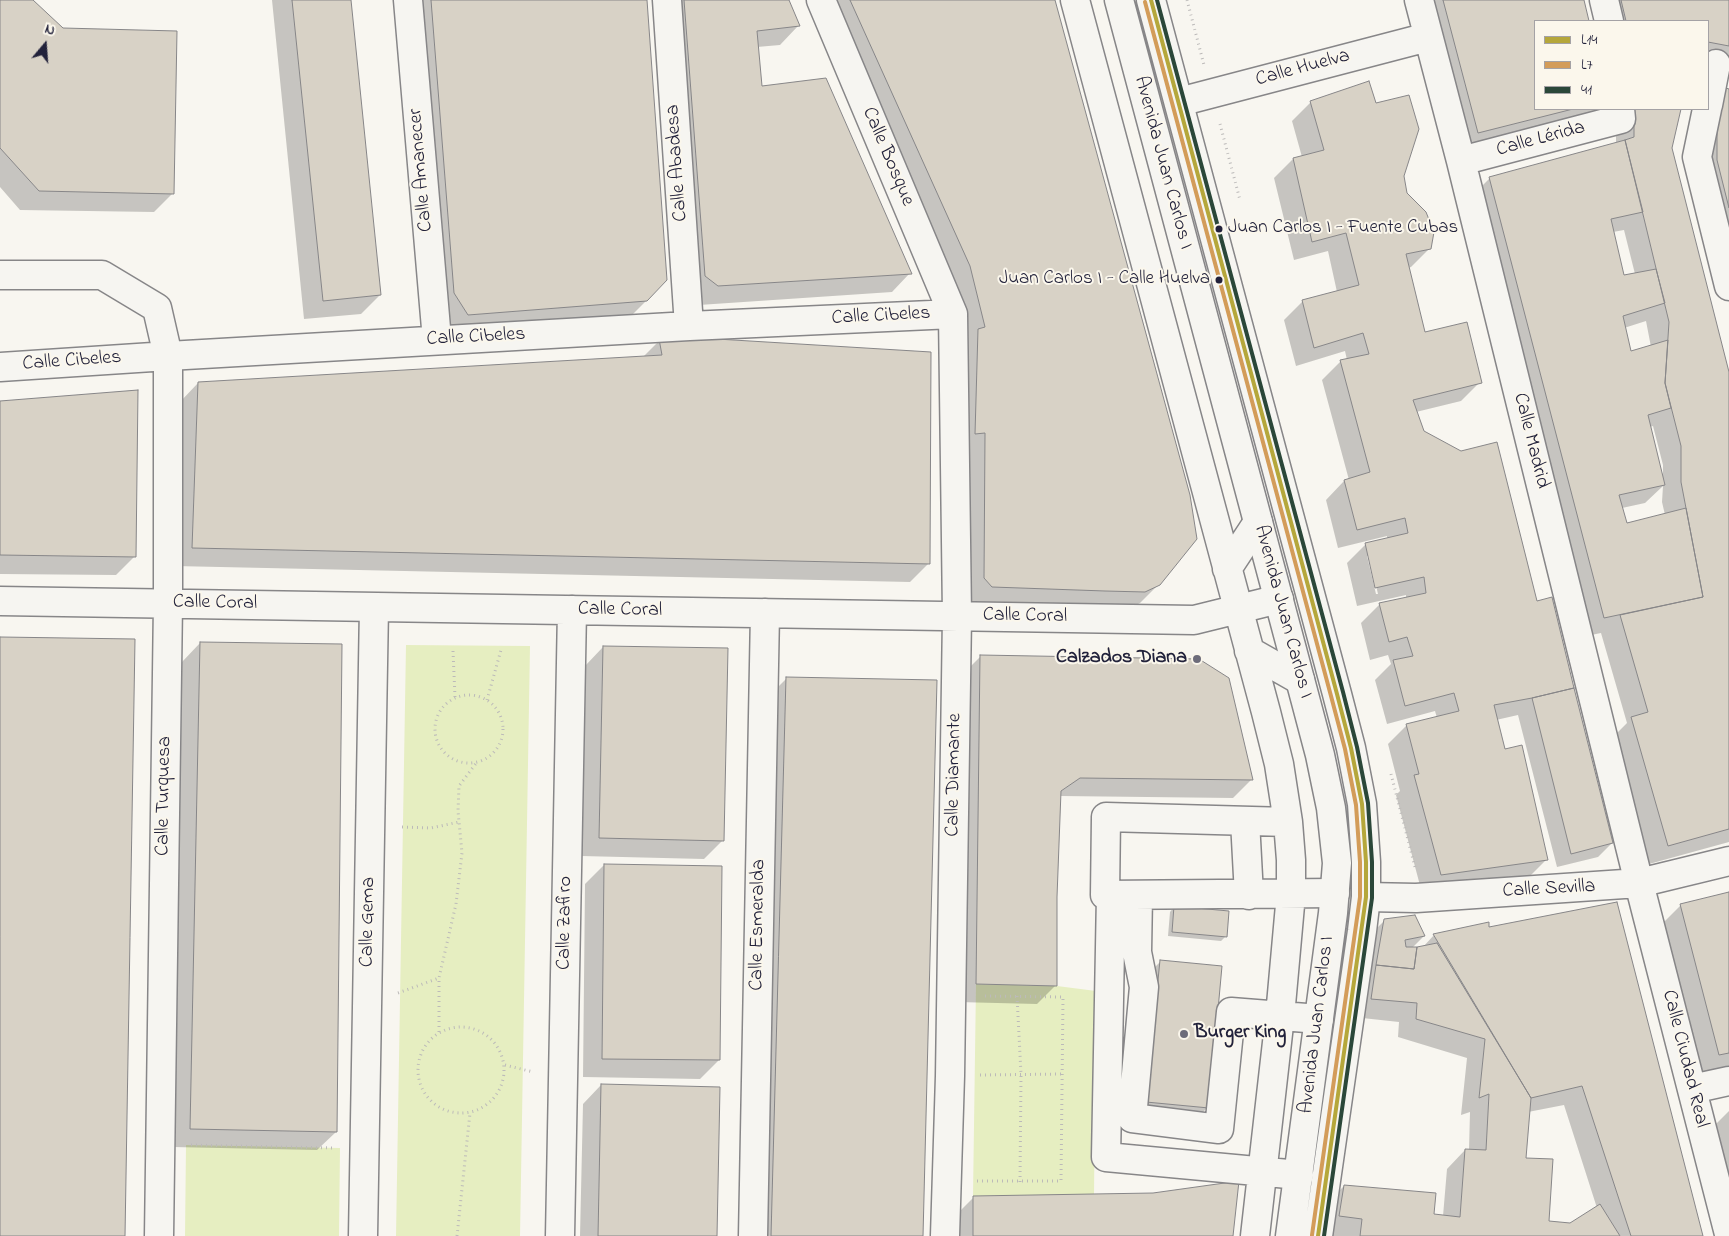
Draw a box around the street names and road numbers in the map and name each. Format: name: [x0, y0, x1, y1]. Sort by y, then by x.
street label: Calle Huelva: [1253, 45, 1353, 93]
street label: Avenida Juan Carlos I: [1127, 74, 1197, 252]
street label: Calle Abadesa: [662, 104, 694, 222]
street label: Calle Bosque: [855, 104, 919, 210]
street label: Calle Amanecer: [405, 107, 439, 233]
street label: Calle Lérida: [1494, 117, 1588, 163]
street label: Calle Cibeles: [831, 302, 931, 332]
street label: Calle Cibeles: [426, 323, 526, 353]
street label: Calle Cibeles: [22, 347, 122, 377]
street label: Calle Madrid: [1507, 391, 1553, 491]
street label: Avenida Juan Carlos I: [1247, 523, 1317, 701]
street label: Calle Coral: [173, 591, 257, 617]
street label: Calle Coral: [578, 598, 662, 624]
street label: Calle Coral: [983, 604, 1067, 630]
street label: Calle Diamante: [942, 713, 968, 837]
street label: Calle Turquesa: [152, 736, 178, 856]
street label: Calle Esmeralda: [746, 859, 772, 991]
street label: Calle Zafiro: [553, 876, 579, 970]
street label: Calle Sevilla: [1502, 876, 1596, 904]
street label: Calle Gema: [356, 877, 382, 967]
street label: Avenida Juan Carlos I: [1295, 935, 1341, 1115]
street label: Calle Ciudad Real: [1655, 988, 1713, 1130]

